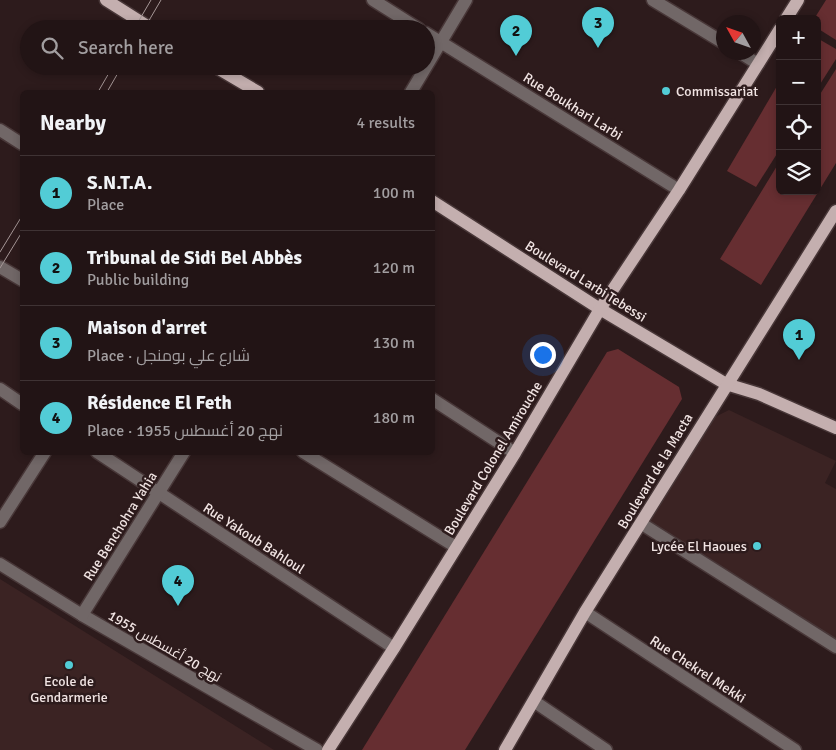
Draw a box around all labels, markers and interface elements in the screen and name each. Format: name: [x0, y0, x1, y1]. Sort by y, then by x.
pin: 3: [582, 7, 614, 48]
pin: 2: [500, 15, 532, 56]
north arrow: [716, 15, 761, 60]
map controls: [776, 15, 821, 195]
button: +: [776, 15, 821, 60]
search box: [20, 20, 435, 75]
icon: search: [38, 34, 66, 62]
text: Search here: [78, 36, 174, 60]
button: −: [776, 60, 821, 105]
street label: Rue Boukhari Larbi: [520, 69, 626, 144]
place label: Commissariat: [676, 83, 758, 100]
marker: Commissariat: [660, 85, 672, 97]
button: locate: [776, 105, 821, 150]
text: Nearby: [40, 110, 106, 136]
text: 4 results: [356, 113, 415, 133]
button: layers: [776, 150, 821, 195]
text: S.N.T.A.: [87, 171, 152, 195]
text: 1: [52, 183, 60, 203]
text: 100 m: [373, 183, 415, 203]
text: Place: [87, 195, 124, 215]
street label: Boulevard Larbi Tebessi: [522, 237, 650, 326]
text: Tribunal de Sidi Bel Abbès: [87, 246, 302, 270]
text: 2: [52, 258, 60, 278]
text: 120 m: [373, 258, 415, 278]
text: Public building: [87, 270, 189, 290]
text: Maison d'arret: [87, 316, 207, 340]
pin: 1: [783, 319, 815, 360]
text: 3: [52, 333, 60, 353]
text: 130 m: [373, 333, 415, 353]
your location: [530, 342, 556, 368]
text: Place · شارع علي بومنجل: [87, 346, 250, 366]
street label: Boulevard Colonel Amirouche: [441, 378, 546, 538]
text: Résidence El Feth: [87, 391, 232, 415]
text: 4: [52, 408, 60, 428]
text: 180 m: [373, 408, 415, 428]
street label: Boulevard de la Macta: [614, 410, 697, 532]
text: Place · نهج 20 أغسطس 1955: [87, 421, 283, 441]
street label: Rue Benchohra Yahia: [80, 469, 161, 584]
street label: Rue Yakoub Bahloul: [200, 499, 308, 578]
place label: Lycée El Haoues: [651, 538, 747, 555]
marker: Lycée El Haoues: [751, 540, 763, 552]
pin: 4: [162, 565, 194, 606]
street label: نهج 20 أغسطس 1955: [105, 606, 225, 686]
street label: Rue Chekrel Mekki: [647, 632, 749, 707]
marker: Ecole de Gendarmerie: [63, 659, 75, 671]
place label: Ecole de Gendarmerie: [30, 673, 108, 706]

